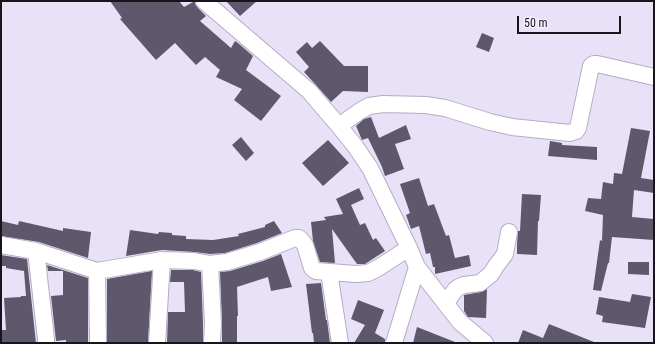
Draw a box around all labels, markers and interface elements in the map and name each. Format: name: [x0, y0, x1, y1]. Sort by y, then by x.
scale bar: [519, 8, 623, 34]
text: 50 m: [524, 16, 548, 30]

